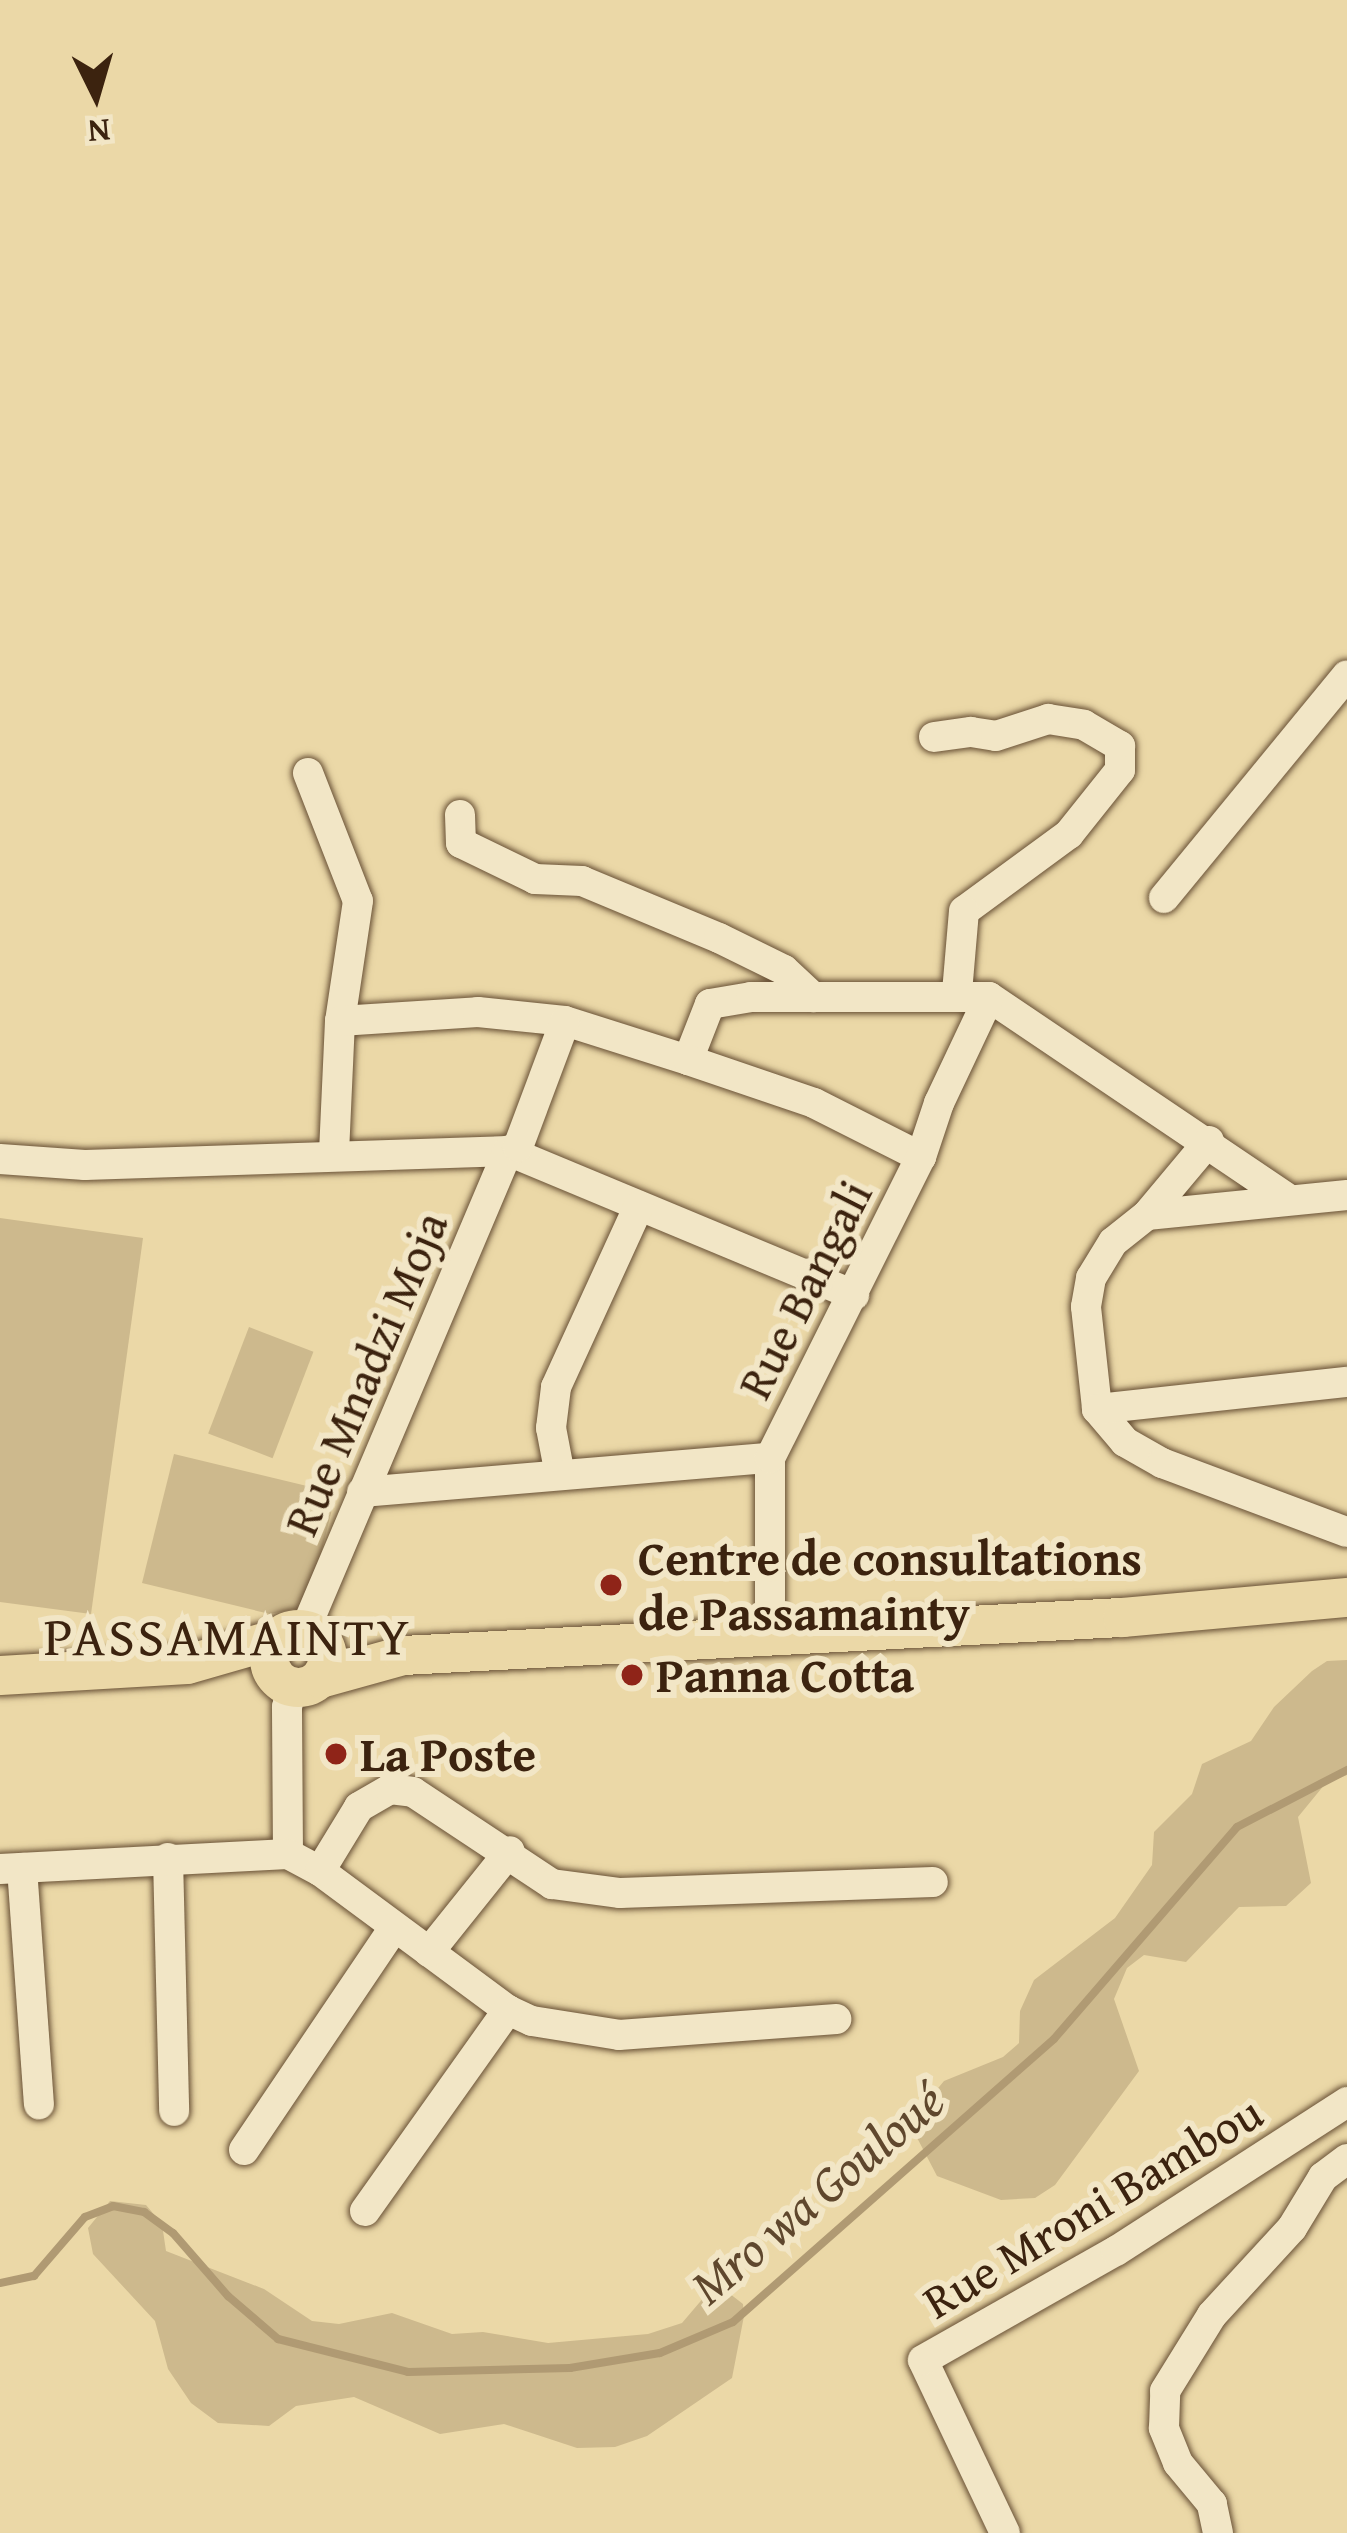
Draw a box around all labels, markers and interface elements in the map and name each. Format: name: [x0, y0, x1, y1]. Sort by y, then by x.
north arrow: [36, 36, 156, 156]
text: N: [86, 107, 112, 157]
street label: Rue Bangali: [725, 1170, 883, 1408]
street label: Rue Mnadzi Moja: [271, 1203, 459, 1543]
place label: Centre de consultations de Passamainty: [638, 1528, 1142, 1641]
marker: Centre de consultations de Passamainty: [595, 1569, 627, 1601]
district label: PASSAMAINTY: [44, 1604, 412, 1668]
place label: Panna Cotta: [656, 1646, 914, 1704]
marker: Panna Cotta: [619, 1662, 645, 1688]
place label: La Poste: [360, 1725, 536, 1783]
marker: La Poste: [323, 1741, 349, 1767]
water label: Mro wa Gouloué: [678, 2069, 956, 2317]
street label: Rue Mroni Bambou: [912, 2082, 1272, 2330]

